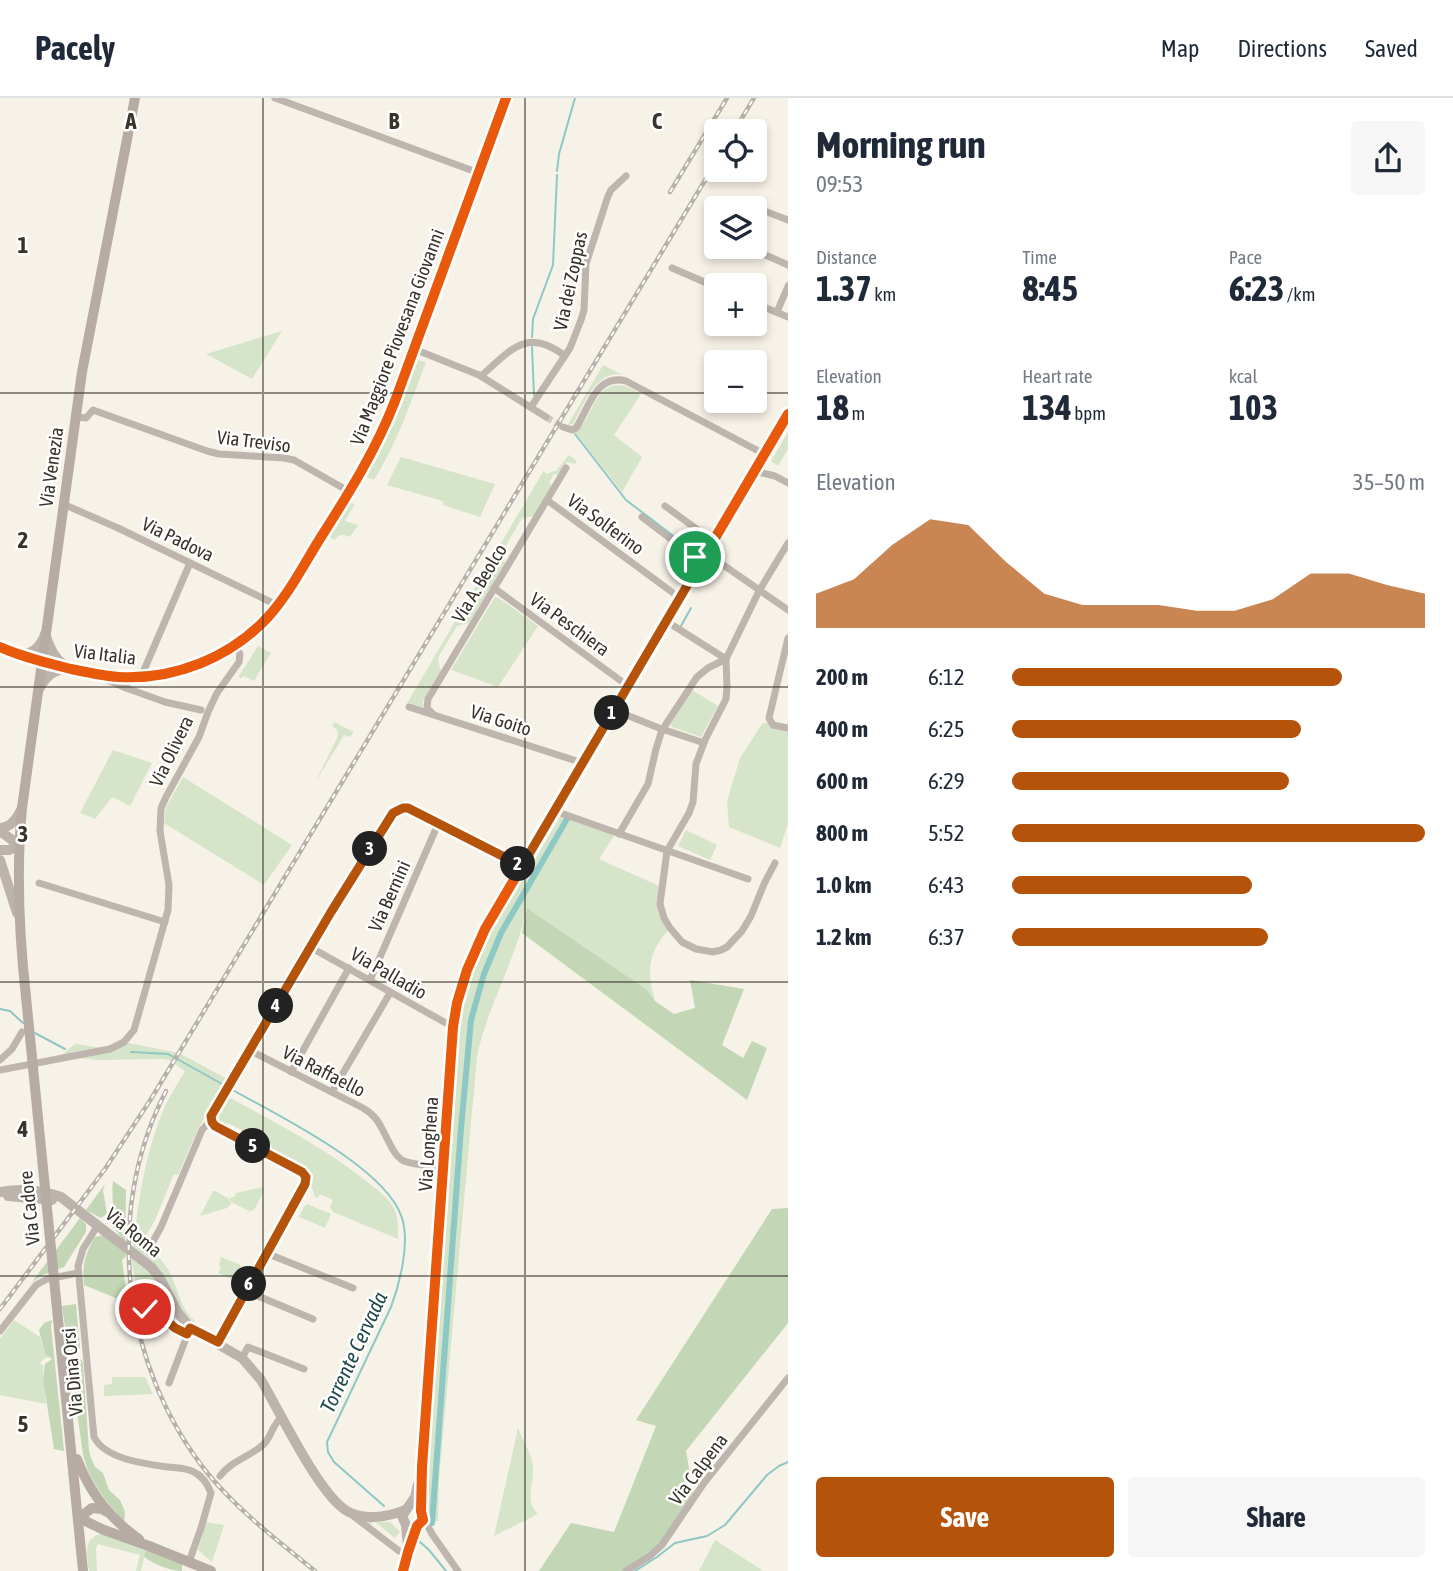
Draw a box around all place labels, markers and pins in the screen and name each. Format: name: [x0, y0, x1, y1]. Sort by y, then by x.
pin: [665, 527, 725, 587]
pin: 1: [594, 696, 630, 730]
pin: 3: [352, 832, 388, 866]
pin: 2: [500, 846, 536, 882]
pin: 4: [258, 988, 294, 1024]
pin: 5: [236, 1128, 270, 1164]
pin: 6: [232, 1266, 266, 1302]
pin: [115, 1279, 175, 1339]

